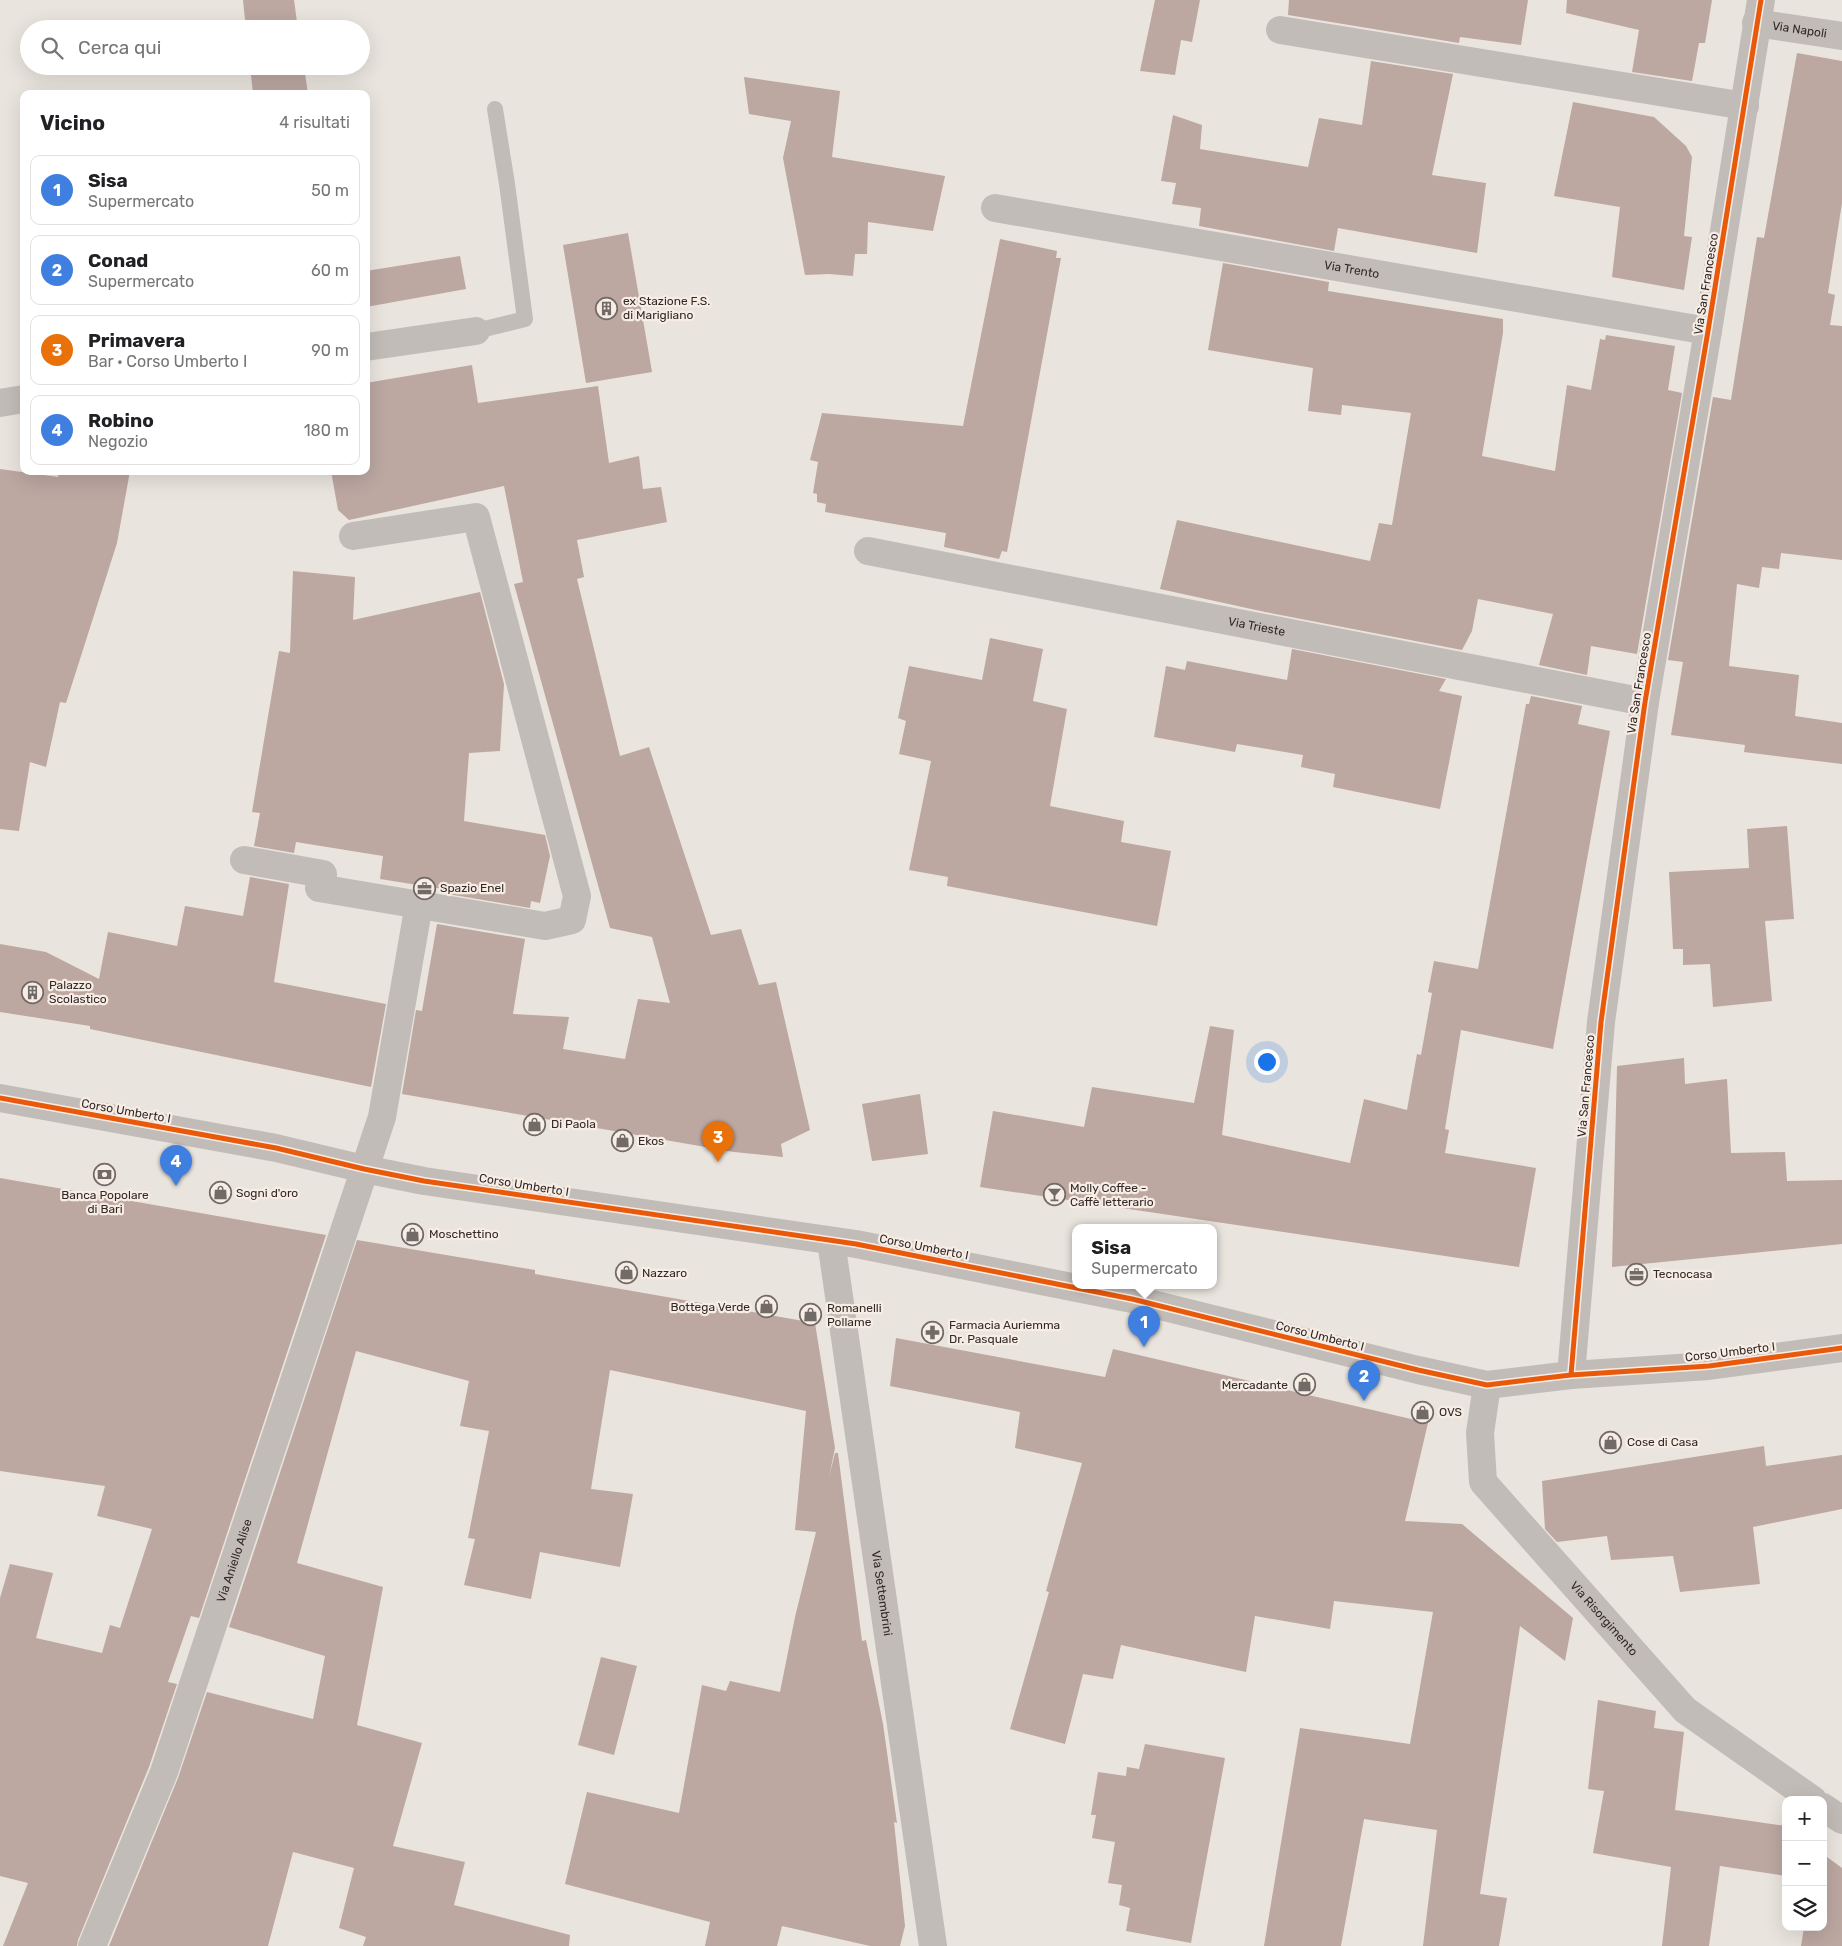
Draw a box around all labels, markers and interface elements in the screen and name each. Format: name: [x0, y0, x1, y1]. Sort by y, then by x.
street label: Via Napoli: [1771, 19, 1828, 41]
search box: [20, 20, 370, 75]
icon: search: [38, 34, 66, 62]
text: Cerca qui: [78, 36, 161, 59]
text: Vicino: [40, 110, 105, 135]
text: 4 risultati: [279, 113, 350, 132]
text: Sisa: [88, 169, 128, 192]
text: 1: [53, 181, 61, 200]
text: 50 m: [311, 181, 349, 200]
text: Supermercato: [88, 192, 194, 211]
street label: Via San Francesco: [1691, 232, 1721, 336]
text: Conad: [88, 249, 148, 272]
street label: Via Trento: [1323, 258, 1381, 281]
text: 2: [52, 261, 62, 280]
text: 60 m: [311, 261, 349, 280]
text: Supermercato: [88, 272, 194, 291]
place label: ex Stazione F.S. di Marigliano: [623, 294, 710, 322]
building icon: ex Stazione F.S. di Marigliano: [595, 296, 619, 320]
text: Primavera: [88, 329, 185, 352]
text: 3: [52, 341, 62, 360]
text: 90 m: [311, 341, 349, 360]
text: Bar · Corso Umberto I: [88, 352, 247, 371]
text: Robino: [88, 409, 154, 432]
text: 4: [52, 421, 62, 440]
text: 180 m: [304, 421, 349, 440]
text: Negozio: [88, 432, 148, 451]
street label: Via Trieste: [1227, 614, 1287, 639]
street label: Via San Francesco: [1624, 631, 1654, 735]
office icon: Spazio Enel: [412, 876, 436, 900]
place label: Spazio Enel: [440, 881, 504, 895]
place label: Palazzo Scolastico: [49, 978, 107, 1006]
building icon: Palazzo Scolastico: [21, 980, 45, 1004]
street label: Via San Francesco: [1575, 1034, 1597, 1138]
your location: [1254, 1049, 1280, 1075]
street label: Corso Umberto I: [80, 1096, 172, 1126]
shop icon: Di Paola: [523, 1112, 547, 1136]
place label: Di Paola: [551, 1117, 596, 1131]
pin: 3: [702, 1121, 734, 1162]
shop icon: Ekos: [610, 1129, 634, 1153]
place label: Ekos: [638, 1134, 664, 1148]
pin: 4: [160, 1145, 192, 1186]
bank icon: Banca Popolare di Bari: [93, 1162, 117, 1186]
street label: Corso Umberto I: [478, 1171, 570, 1199]
shop icon: Sogni d'oro: [208, 1181, 232, 1205]
place label: Molly Coffee - Caffè letterario: [1070, 1181, 1154, 1209]
bar icon: Molly Coffee - Caffè letterario: [1042, 1183, 1066, 1207]
place label: Sogni d'oro: [236, 1186, 298, 1200]
place label: Banca Popolare di Bari: [61, 1188, 149, 1216]
shop icon: Moschettino: [401, 1222, 425, 1246]
popup: [1072, 1224, 1217, 1289]
place label: Moschettino: [429, 1227, 499, 1241]
street label: Corso Umberto I: [878, 1231, 970, 1263]
text: Sisa: [1091, 1236, 1131, 1259]
text: Supermercato: [1091, 1259, 1198, 1278]
shop icon: Nazzaro: [614, 1261, 638, 1285]
office icon: Tecnocasa: [1625, 1262, 1649, 1286]
place label: Nazzaro: [642, 1266, 687, 1280]
place label: Tecnocasa: [1653, 1267, 1712, 1281]
shop icon: Bottega Verde: [754, 1295, 778, 1319]
place label: Bottega Verde: [670, 1300, 750, 1314]
place label: Romanelli Pollame: [827, 1301, 882, 1329]
shop icon: Romanelli Pollame: [799, 1303, 823, 1327]
pin: 1: [1128, 1306, 1160, 1347]
place label: Farmacia Auriemma Dr. Pasquale: [949, 1318, 1060, 1346]
street label: Corso Umberto I: [1274, 1318, 1366, 1354]
pharmacy icon: Farmacia Auriemma Dr. Pasquale: [921, 1320, 945, 1344]
street label: Corso Umberto I: [1684, 1340, 1776, 1364]
pin: 2: [1348, 1360, 1380, 1401]
shop icon: Mercadante: [1292, 1373, 1316, 1397]
place label: Mercadante: [1222, 1378, 1288, 1392]
shop icon: OVS: [1411, 1400, 1435, 1424]
place label: OVS: [1439, 1405, 1462, 1419]
shop icon: Cose di Casa: [1599, 1430, 1623, 1454]
place label: Cose di Casa: [1627, 1435, 1698, 1449]
street label: Via Aniello Alise: [214, 1517, 255, 1604]
street label: Via Settembrini: [869, 1550, 895, 1637]
street label: Via Risorgimento: [1567, 1578, 1641, 1659]
map controls: [1782, 1796, 1827, 1931]
button: +: [1782, 1796, 1827, 1841]
button: −: [1782, 1841, 1827, 1886]
button: layers: [1782, 1886, 1827, 1931]

